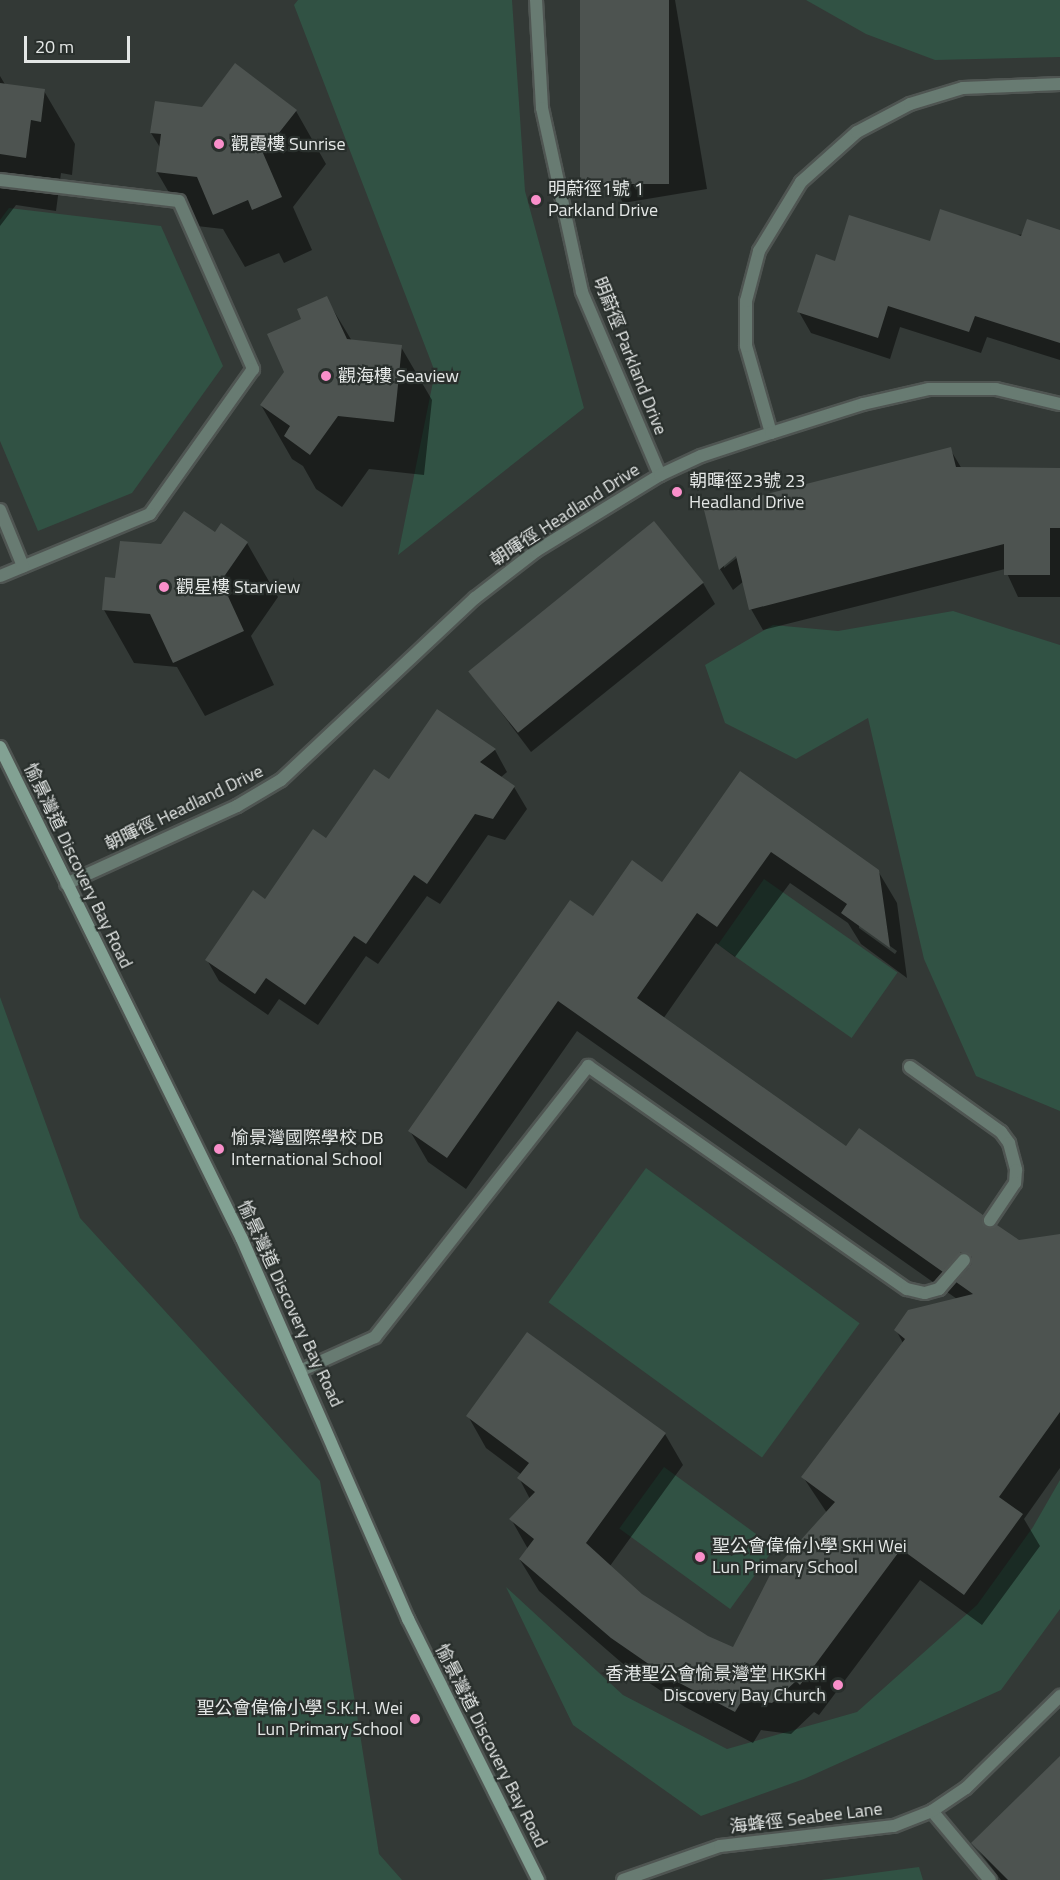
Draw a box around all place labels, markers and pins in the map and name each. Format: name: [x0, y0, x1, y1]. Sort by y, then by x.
place label: 觀霞樓 Sunrise: [231, 133, 346, 155]
marker: 觀霞樓 Sunrise: [212, 137, 226, 151]
place label: 明蔚徑1號 1 Parkland Drive: [548, 179, 658, 222]
marker: 明蔚徑1號 1 Parkland Drive: [529, 193, 543, 207]
place label: 觀海樓 Seaview: [338, 365, 459, 387]
marker: 觀海樓 Seaview: [319, 369, 333, 383]
place label: 朝暉徑23號 23 Headland Drive: [689, 471, 805, 514]
marker: 朝暉徑23號 23 Headland Drive: [670, 485, 684, 499]
place label: 觀星樓 Starview: [176, 576, 300, 598]
marker: 觀星樓 Starview: [157, 580, 171, 594]
place label: 愉景灣國際學校 DB International School: [231, 1128, 384, 1170]
marker: 愉景灣國際學校 DB International School: [212, 1142, 226, 1156]
place label: 聖公會偉倫小學 SKH Wei Lun Primary School: [712, 1536, 907, 1578]
marker: 聖公會偉倫小學 SKH Wei Lun Primary School: [693, 1550, 707, 1564]
place label: 香港聖公會愉景灣堂 HKSKH Discovery Bay Church: [606, 1664, 826, 1706]
marker: 香港聖公會愉景灣堂 HKSKH Discovery Bay Church: [831, 1678, 845, 1692]
place label: 聖公會偉倫小學 S.K.H. Wei Lun Primary School: [197, 1698, 403, 1740]
marker: 聖公會偉倫小學 S.K.H. Wei Lun Primary School: [408, 1712, 422, 1726]

